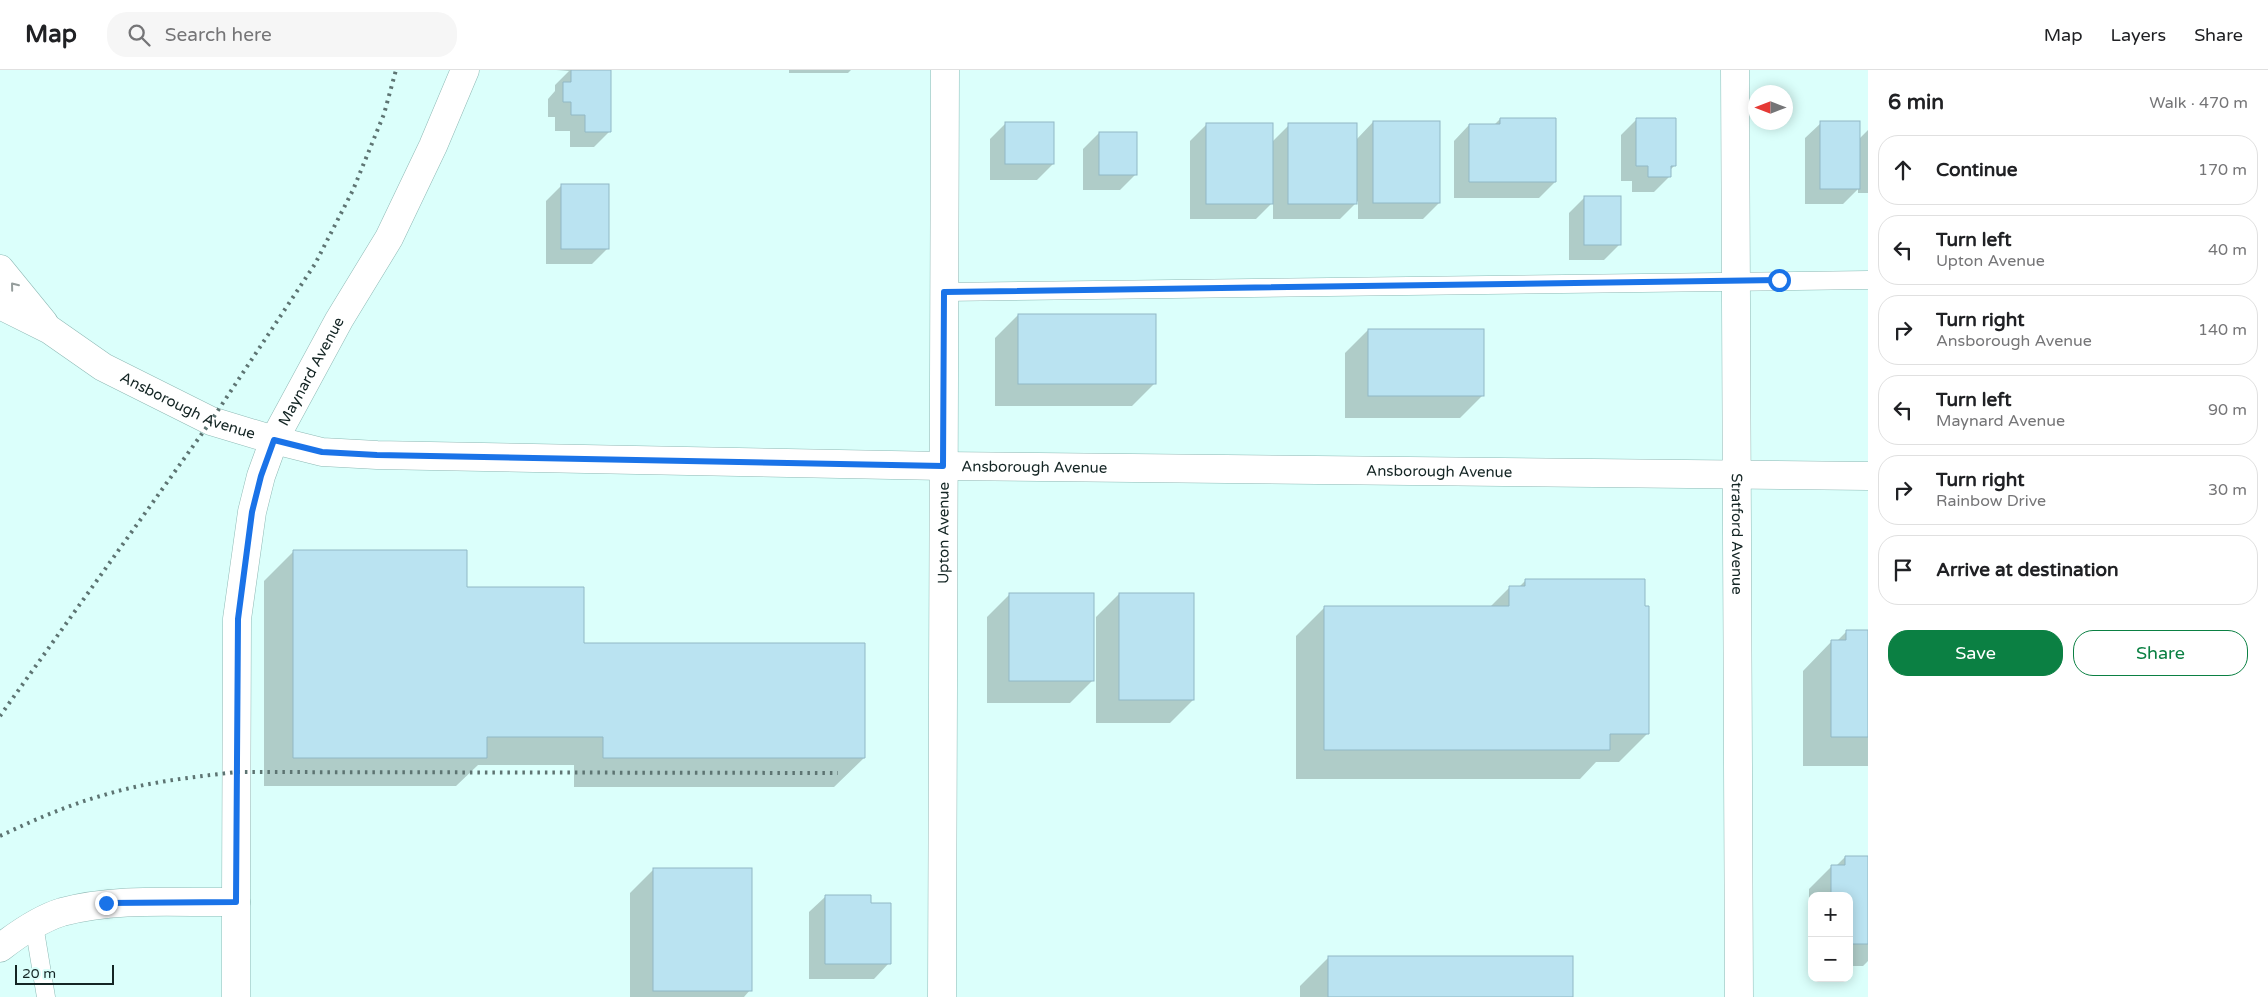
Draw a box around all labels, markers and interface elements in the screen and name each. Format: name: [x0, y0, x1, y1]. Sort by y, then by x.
search box: [107, 12, 457, 57]
text: Map: [25, 20, 77, 49]
icon: search: [125, 21, 153, 49]
text: Search here: [165, 24, 272, 46]
text: Map: [2044, 24, 2083, 46]
text: Layers: [2111, 24, 2166, 46]
text: Share: [2194, 24, 2243, 46]
north arrow: [1748, 85, 1793, 130]
text: 6 min: [1888, 90, 1944, 115]
text: Walk · 470 m: [2149, 93, 2248, 113]
icon: ahead: [1889, 156, 1917, 184]
text: Continue: [1936, 159, 2018, 181]
text: 170 m: [2198, 160, 2247, 180]
text: Turn left: [1936, 229, 2012, 251]
icon: left: [1889, 236, 1917, 264]
text: 40 m: [2208, 240, 2247, 260]
text: Upton Avenue: [1936, 251, 2045, 271]
route start: [1768, 269, 1791, 292]
one-way arrow: [11, 283, 19, 292]
text: Turn right: [1936, 309, 2024, 331]
street label: Maynard Avenue: [274, 314, 348, 429]
icon: right: [1889, 316, 1917, 344]
text: 140 m: [2198, 320, 2247, 340]
text: Ansborough Avenue: [1936, 331, 2092, 351]
street label: Ansborough Avenue: [117, 368, 257, 443]
text: Turn left: [1936, 389, 2012, 411]
icon: left: [1889, 396, 1917, 424]
text: 90 m: [2208, 400, 2247, 420]
text: Maynard Avenue: [1936, 411, 2065, 431]
street label: Ansborough Avenue: [961, 457, 1107, 477]
street label: Ansborough Avenue: [1366, 462, 1512, 481]
text: Turn right: [1936, 469, 2024, 491]
street label: Stratford Avenue: [1728, 473, 1746, 595]
icon: right: [1889, 476, 1917, 504]
text: 30 m: [2208, 480, 2247, 500]
street label: Upton Avenue: [934, 482, 953, 584]
text: Rainbow Drive: [1936, 491, 2046, 511]
icon: arrive: [1889, 556, 1917, 584]
text: Arrive at destination: [1936, 559, 2119, 581]
button: Save: [1888, 630, 2063, 676]
button: Share: [2073, 630, 2248, 676]
route end: [95, 892, 118, 915]
map controls: [1808, 892, 1853, 982]
button: +: [1808, 892, 1853, 937]
button: −: [1808, 937, 1853, 982]
scale bar: [15, 962, 114, 985]
text: 20 m: [22, 965, 56, 982]

